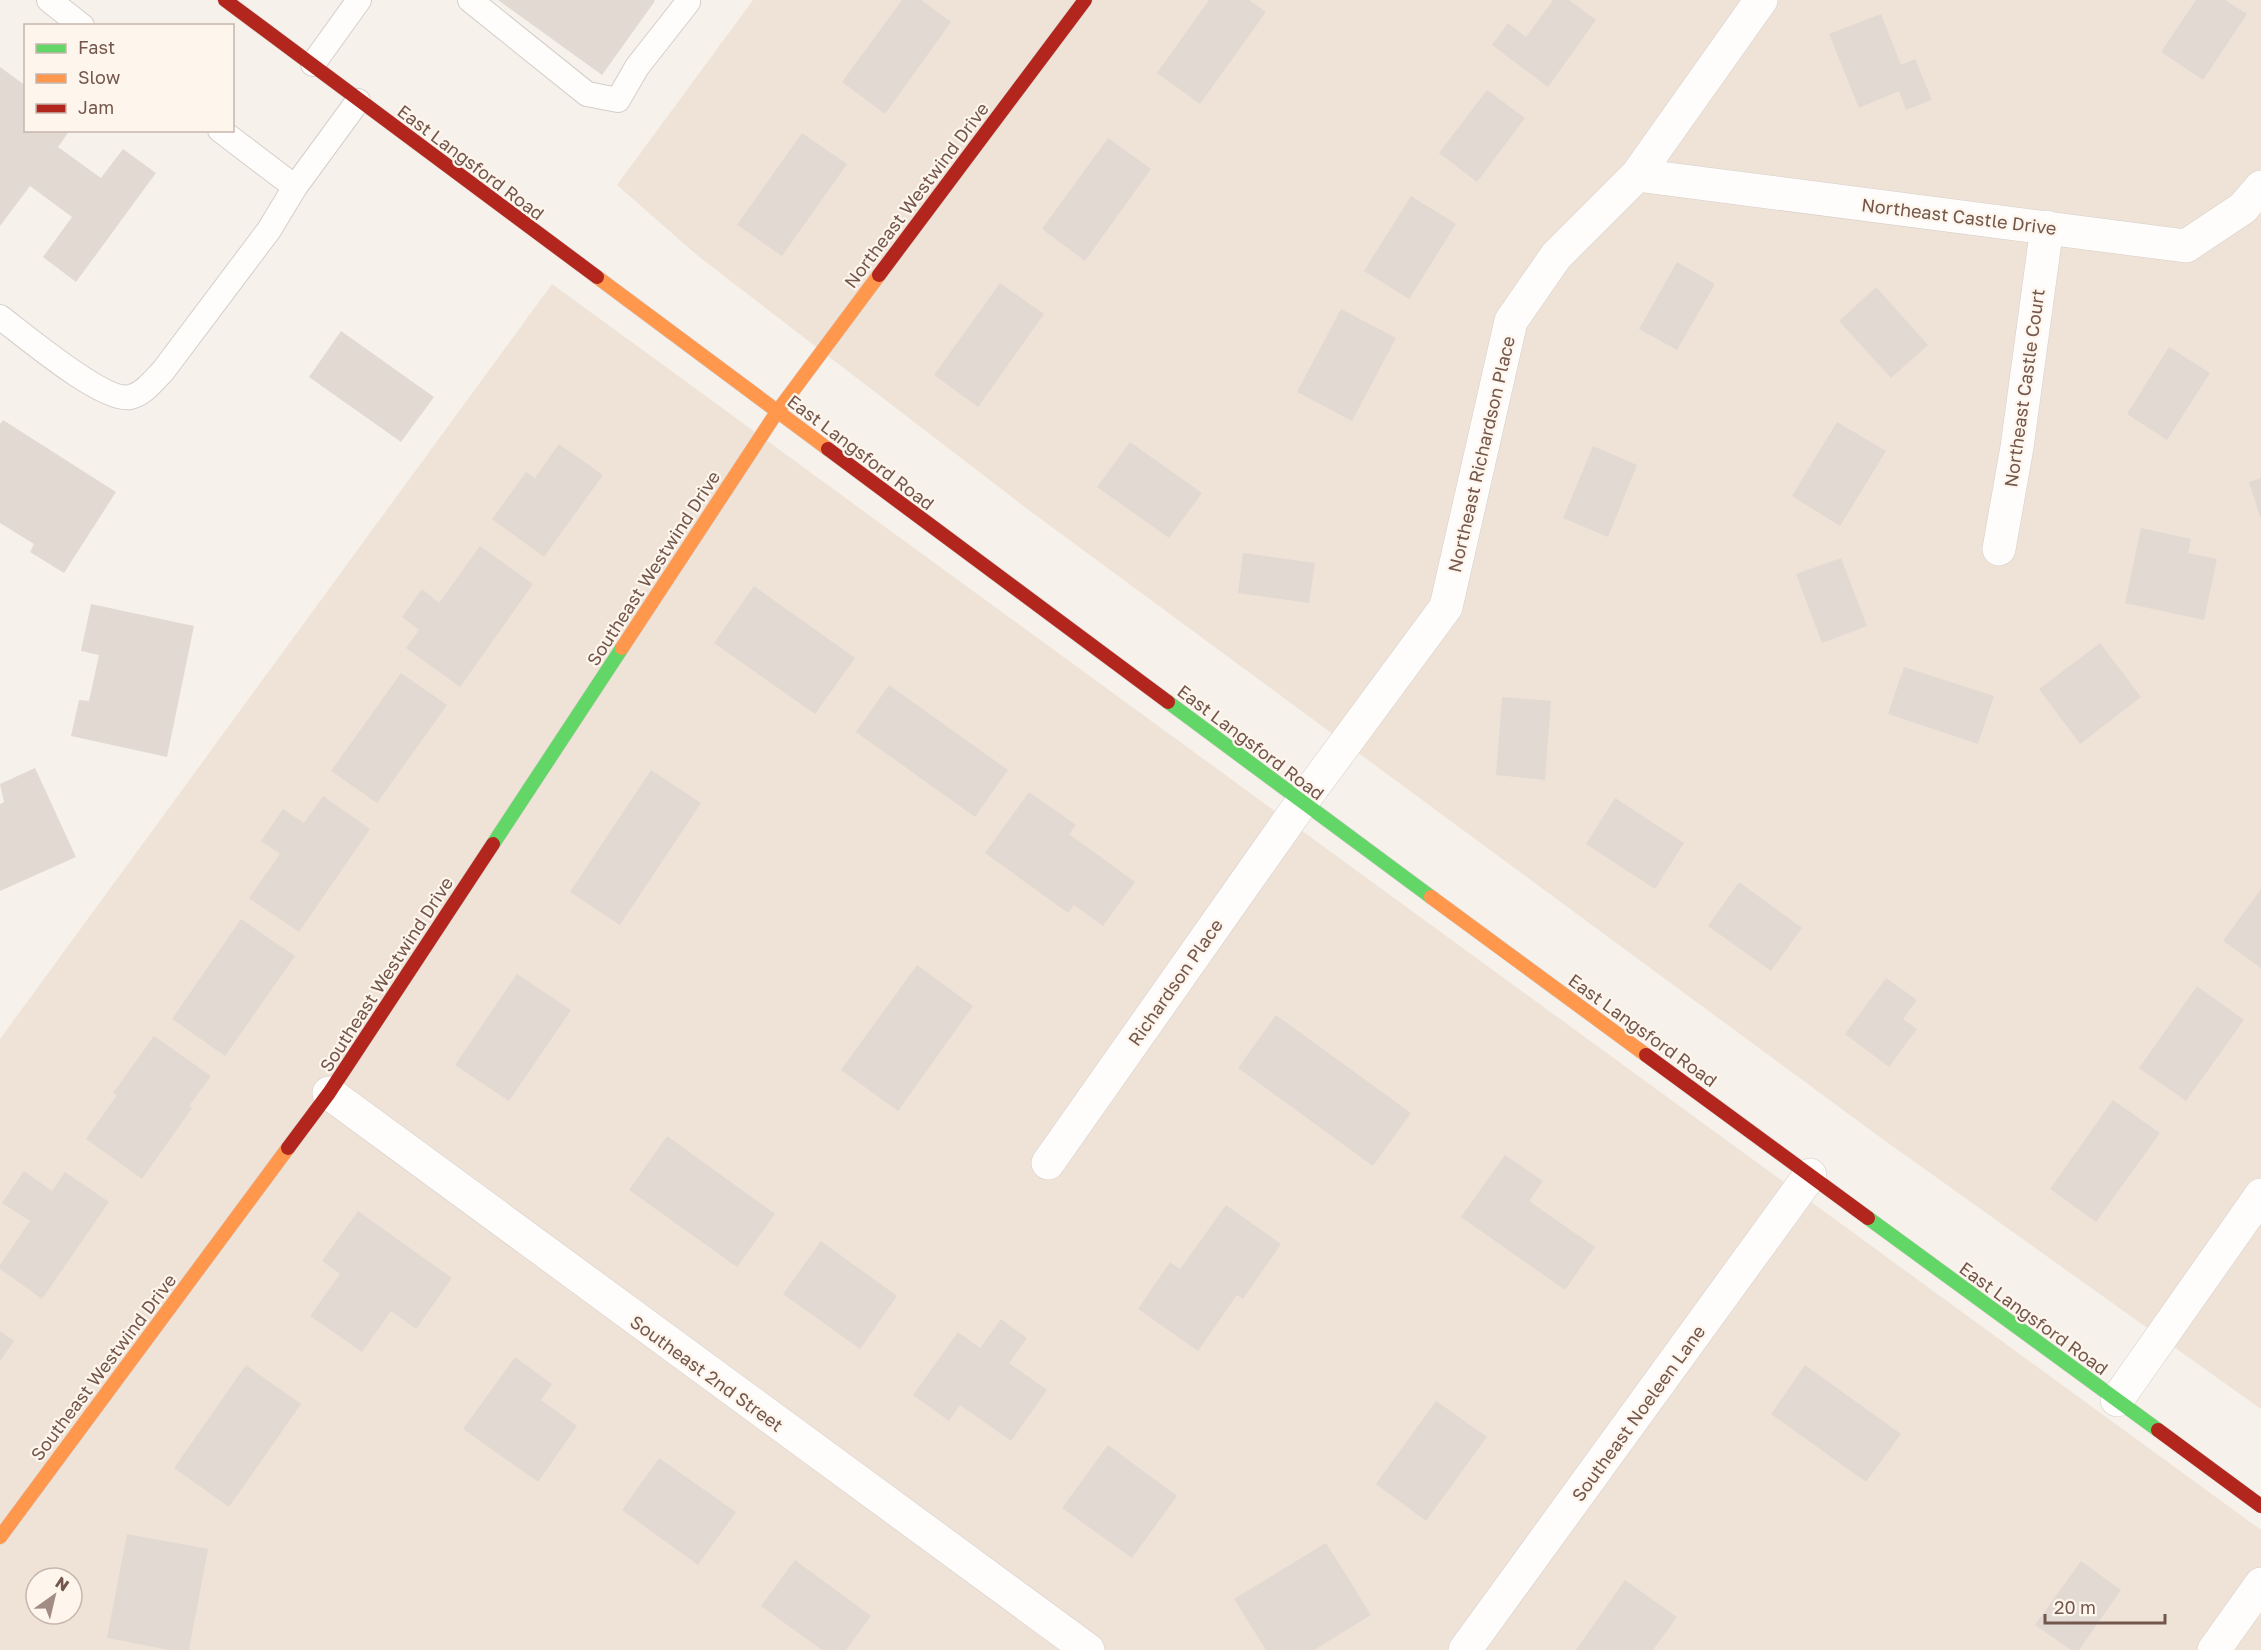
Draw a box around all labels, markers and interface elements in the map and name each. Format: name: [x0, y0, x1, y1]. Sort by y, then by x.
legend: [24, 24, 234, 132]
text: Fast: [78, 36, 115, 58]
text: Slow: [78, 66, 121, 88]
text: Jam: [78, 96, 114, 118]
street label: Northeast Westwind Drive: [839, 98, 993, 292]
street label: East Langsford Road: [393, 100, 549, 224]
street label: Northeast Castle Drive: [1860, 193, 2058, 239]
street label: Northeast Castle Court: [1999, 287, 2049, 489]
street label: Northeast Richardson Place: [1443, 334, 1519, 574]
street label: East Langsford Road: [783, 390, 939, 514]
street label: Southeast Westwind Drive: [582, 466, 724, 670]
street label: East Langsford Road: [1173, 680, 1329, 804]
street label: Southeast Westwind Drive: [315, 872, 457, 1076]
street label: Richardson Place: [1123, 914, 1227, 1050]
street label: East Langsford Road: [1564, 969, 1722, 1091]
street label: East Langsford Road: [1955, 1257, 2113, 1379]
street label: Southeast Westwind Drive: [26, 1269, 180, 1465]
street label: Southeast 2nd Street: [626, 1310, 788, 1436]
street label: Southeast Noeleen Lane: [1567, 1321, 1709, 1505]
north arrow: [24, 1566, 84, 1626]
text: N: [52, 1572, 73, 1595]
scale bar: [2045, 1587, 2165, 1625]
text: 20 m: [2054, 1596, 2096, 1618]

